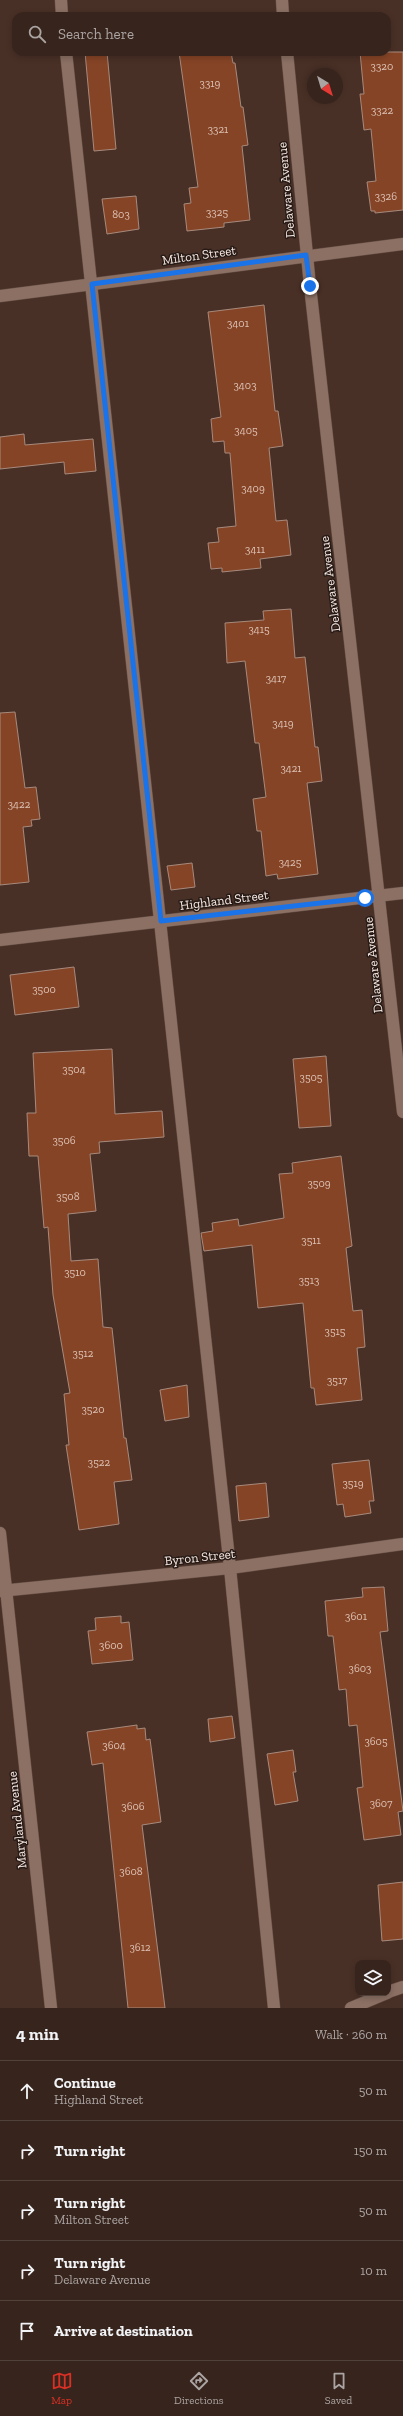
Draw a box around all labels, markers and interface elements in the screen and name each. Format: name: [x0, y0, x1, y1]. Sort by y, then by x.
search box: [12, 12, 391, 56]
icon: search: [26, 23, 48, 45]
text: Search here: [58, 25, 134, 43]
house number: 3320: [371, 60, 393, 73]
north arrow: [307, 68, 343, 104]
house number: 3319: [200, 77, 221, 90]
house number: 3322: [371, 104, 393, 117]
house number: 3321: [208, 123, 229, 136]
street label: Delaware Avenue: [274, 141, 298, 239]
house number: 3326: [375, 190, 397, 203]
house number: 3325: [206, 206, 228, 219]
house number: 803: [112, 208, 130, 221]
street label: Milton Street: [161, 242, 237, 268]
route end: [301, 277, 319, 295]
house number: 3401: [227, 317, 250, 330]
house number: 3403: [233, 379, 257, 392]
house number: 3405: [234, 424, 258, 437]
house number: 3409: [241, 482, 265, 495]
street label: Delaware Avenue: [317, 535, 343, 633]
house number: 3411: [245, 543, 266, 556]
house number: 3415: [248, 623, 270, 636]
house number: 3417: [266, 672, 286, 685]
house number: 3419: [272, 717, 294, 730]
house number: 3421: [280, 762, 302, 775]
house number: 3422: [8, 798, 31, 811]
house number: 3425: [279, 856, 302, 869]
street label: Highland Street: [179, 887, 269, 913]
route start: [356, 889, 374, 907]
street label: Delaware Avenue: [361, 916, 385, 1014]
house number: 3500: [32, 983, 56, 996]
house number: 3504: [62, 1063, 86, 1076]
house number: 3505: [300, 1071, 323, 1084]
house number: 3506: [52, 1134, 76, 1147]
house number: 3509: [307, 1177, 331, 1190]
house number: 3508: [56, 1190, 80, 1203]
house number: 3511: [301, 1234, 322, 1247]
house number: 3510: [64, 1266, 86, 1279]
house number: 3513: [299, 1274, 319, 1287]
house number: 3515: [325, 1325, 346, 1338]
house number: 3512: [73, 1347, 94, 1360]
house number: 3517: [327, 1374, 347, 1387]
house number: 3520: [81, 1403, 105, 1416]
house number: 3522: [88, 1456, 111, 1469]
house number: 3519: [342, 1477, 364, 1490]
street label: Byron Street: [164, 1546, 236, 1568]
house number: 3601: [345, 1610, 368, 1623]
house number: 3600: [99, 1639, 123, 1652]
house number: 3603: [349, 1662, 371, 1675]
house number: 3605: [364, 1735, 388, 1748]
house number: 3604: [102, 1739, 126, 1752]
street label: Maryland Avenue: [4, 1771, 30, 1869]
house number: 3607: [370, 1797, 392, 1810]
house number: 3606: [121, 1800, 145, 1813]
house number: 3608: [119, 1865, 143, 1878]
house number: 3612: [129, 1941, 151, 1954]
map controls: [355, 1960, 391, 1996]
button: layers: [355, 1960, 391, 1996]
text: 4 min: [16, 2024, 59, 2044]
text: Walk · 260 m: [315, 2027, 387, 2042]
text: Continue: [54, 2074, 116, 2092]
icon: ahead: [16, 2080, 38, 2102]
text: 50 m: [359, 2083, 387, 2098]
text: Highland Street: [54, 2092, 143, 2107]
icon: right: [16, 2140, 38, 2162]
text: Turn right: [54, 2142, 125, 2160]
text: 150 m: [354, 2143, 387, 2158]
text: Turn right: [54, 2194, 125, 2212]
icon: right: [16, 2200, 38, 2222]
text: 50 m: [359, 2203, 387, 2218]
text: Milton Street: [54, 2212, 129, 2227]
text: Turn right: [54, 2254, 125, 2272]
icon: right: [16, 2260, 38, 2282]
text: 10 m: [360, 2263, 387, 2278]
text: Delaware Avenue: [54, 2272, 150, 2287]
icon: arrive: [16, 2320, 38, 2342]
text: Arrive at destination: [54, 2322, 193, 2340]
tab: Map: [51, 2370, 73, 2407]
tab: Directions: [174, 2370, 224, 2407]
tab: Saved: [325, 2370, 352, 2407]

